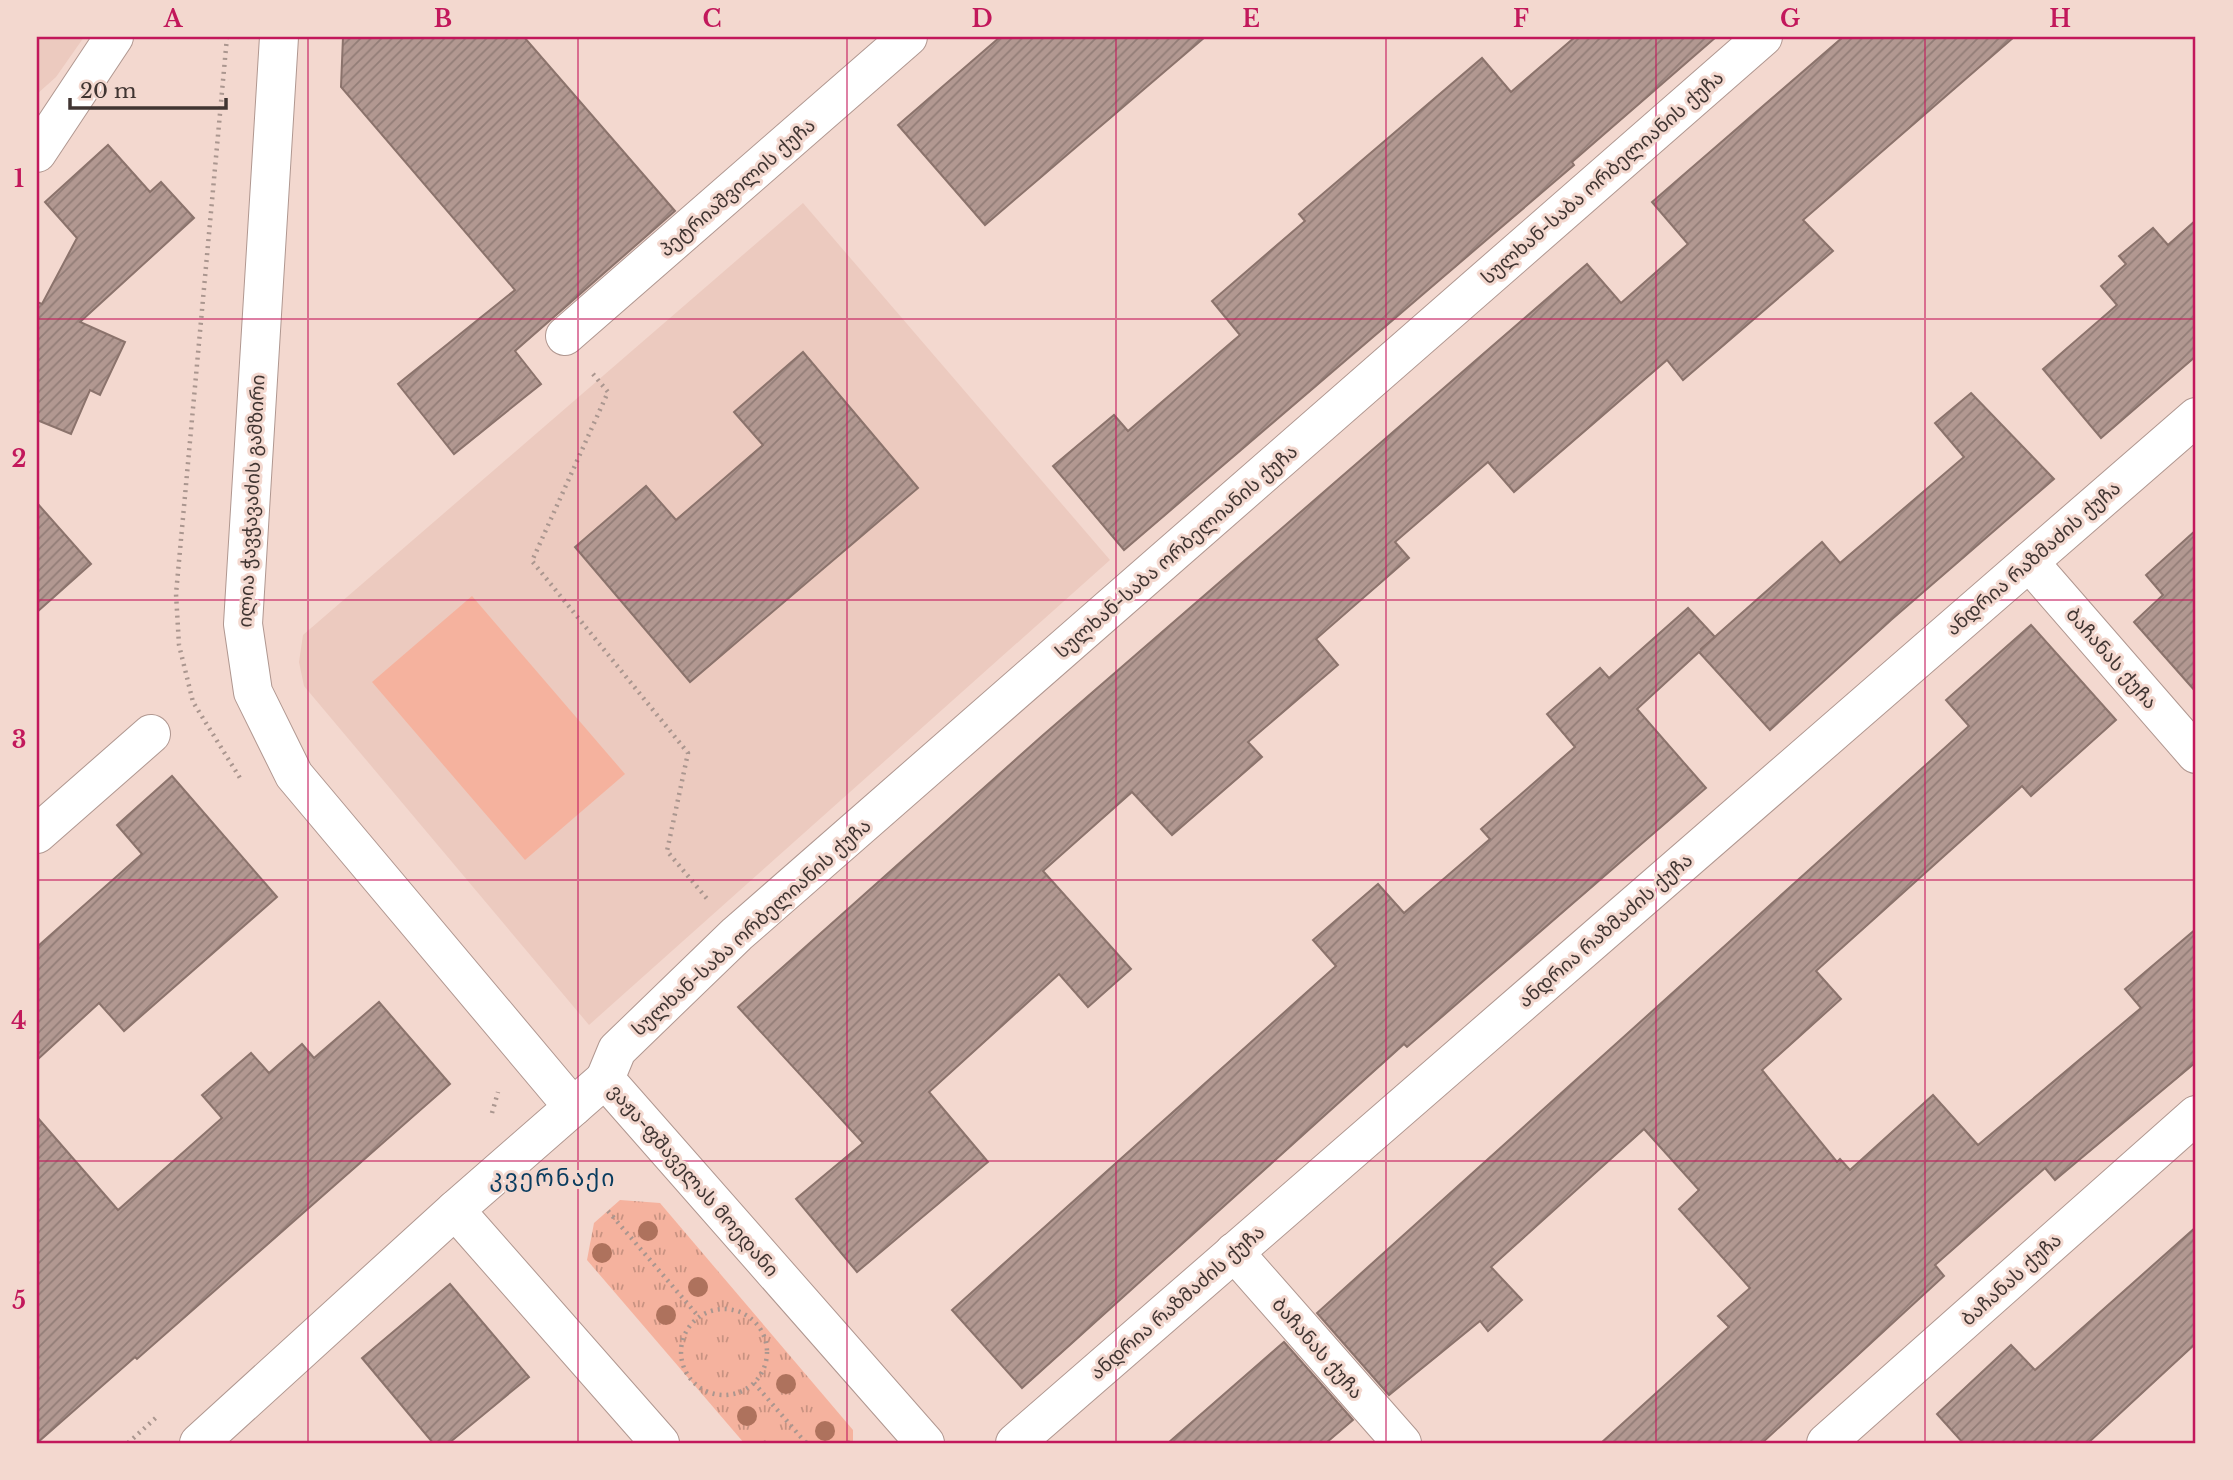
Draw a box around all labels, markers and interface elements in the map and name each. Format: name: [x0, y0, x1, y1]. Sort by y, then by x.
text: A: [163, 5, 184, 33]
text: B: [434, 5, 452, 33]
text: C: [703, 5, 721, 33]
text: D: [971, 5, 993, 33]
text: E: [1242, 5, 1260, 33]
text: F: [1513, 5, 1529, 33]
text: G: [1780, 5, 1800, 33]
text: H: [2049, 5, 2071, 33]
scale bar: [70, 66, 226, 110]
street label: სულხან-საბა ორბელიანის ქუჩა: [1476, 66, 1729, 290]
text: 20 m: [80, 78, 137, 104]
street label: პეტრიაშვილის ქუჩა: [655, 114, 821, 262]
text: 1: [14, 165, 24, 193]
street label: ილია ჭავჭავაძის გამზირი: [233, 374, 271, 628]
street label: სულხან-საბა ორბელიანის ქუჩა: [1050, 440, 1303, 664]
text: 2: [12, 445, 26, 473]
street label: ანდრია რაზმაძის ქუჩა: [1941, 476, 2126, 641]
street label: ბაჩანას ქუჩა: [2061, 603, 2162, 714]
text: 3: [12, 726, 26, 754]
street label: სულხან-საბა ორბელიანის ქუჩა: [627, 814, 876, 1042]
street label: ანდრია რაზმაძის ქუჩა: [1513, 848, 1698, 1013]
text: 4: [11, 1007, 27, 1035]
street label: ვაჟა-ფშაველას მოედანი: [603, 1079, 784, 1282]
district label: კვერნაქი: [489, 1164, 617, 1192]
street label: ანდრია რაზმაძის ქუჩა: [1085, 1220, 1270, 1385]
street label: ბაჩანას ქუჩა: [1956, 1228, 2066, 1330]
text: 5: [12, 1287, 26, 1315]
street label: ბაჩანას ქუჩა: [1267, 1293, 1368, 1404]

